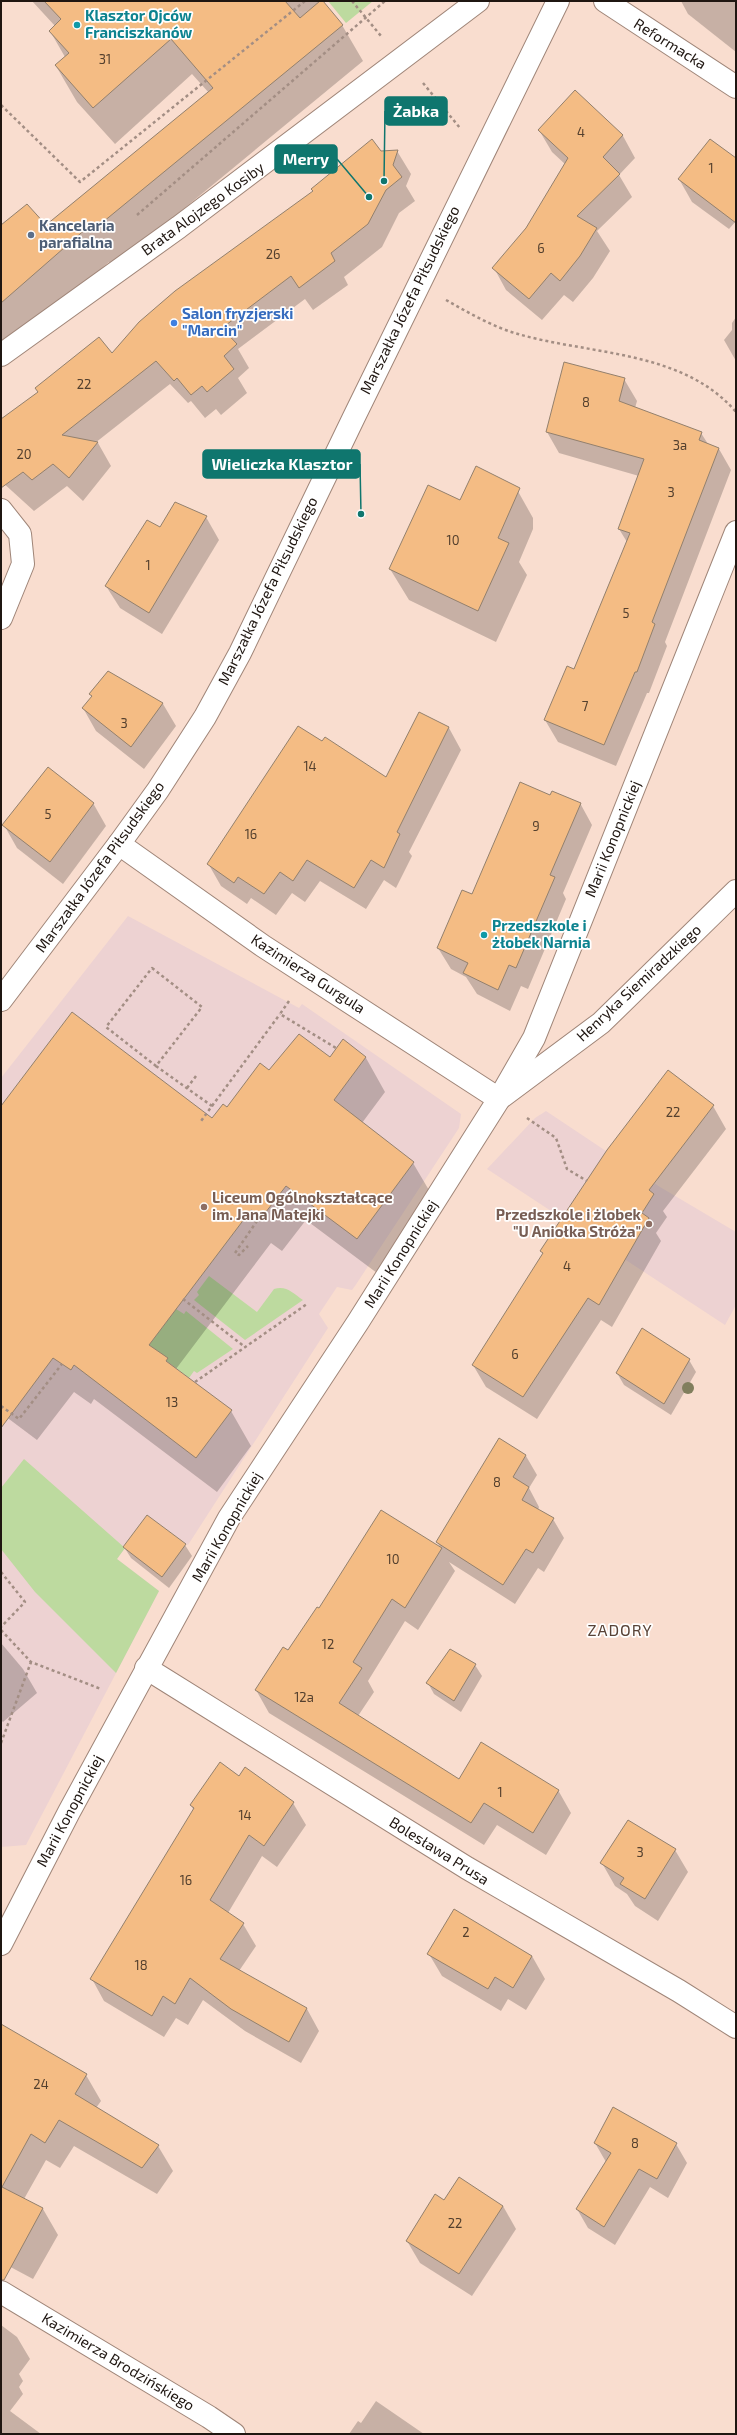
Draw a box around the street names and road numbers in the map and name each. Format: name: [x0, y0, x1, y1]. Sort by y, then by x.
street label: Reformacka: [631, 14, 710, 72]
street label: Brata Alojzego Kosiby: [138, 158, 268, 260]
street label: Marszałka Józefa Piłsudskiego: [356, 202, 463, 397]
street label: Marszałka Józefa Piłsudskiego: [214, 493, 321, 688]
street label: Marszałka Józefa Piłsudskiego: [31, 777, 167, 956]
street label: Marii Konopnickiej: [580, 778, 645, 900]
street label: Henryka Siemiradzkiego: [572, 920, 704, 1045]
street label: Kazimierza Gurgula: [248, 930, 369, 1017]
street label: Marii Konopnickiej: [360, 1196, 442, 1311]
street label: Marii Konopnickiej: [187, 1468, 266, 1585]
street label: Marii Konopnickiej: [32, 1751, 107, 1870]
street label: Bolesława Prusa: [386, 1812, 493, 1888]
street label: Kazimierza Brodzińskiego: [39, 2308, 198, 2414]

